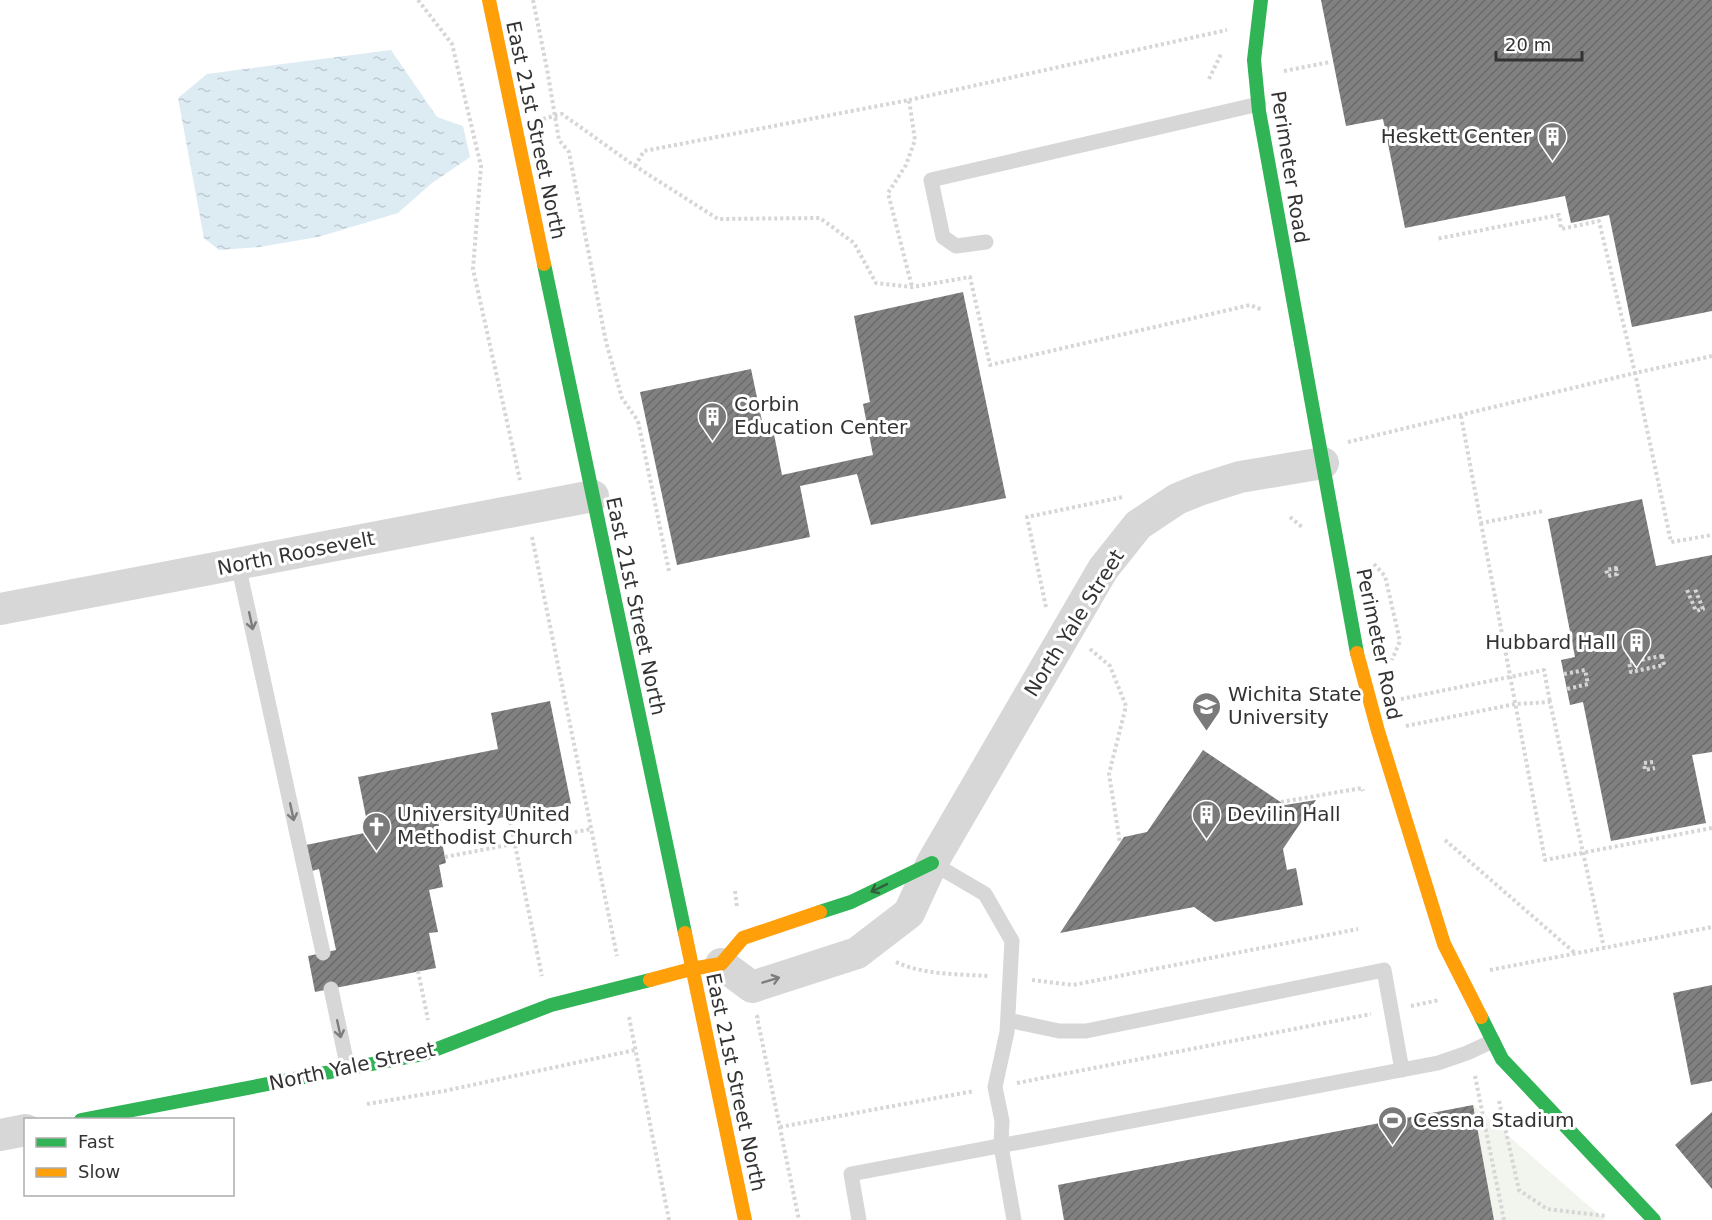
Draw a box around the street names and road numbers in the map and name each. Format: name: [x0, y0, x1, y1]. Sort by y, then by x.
street label: East 21st Street North: [501, 19, 571, 241]
street label: Perimeter Road: [1266, 89, 1314, 245]
street label: East 21st Street North: [601, 495, 671, 717]
street label: North Roosevelt: [215, 526, 377, 580]
street label: North Yale Street: [1019, 545, 1129, 701]
street label: Perimeter Road: [1351, 566, 1407, 722]
street label: East 21st Street North: [701, 971, 771, 1193]
street label: North Yale Street: [267, 1037, 437, 1095]

